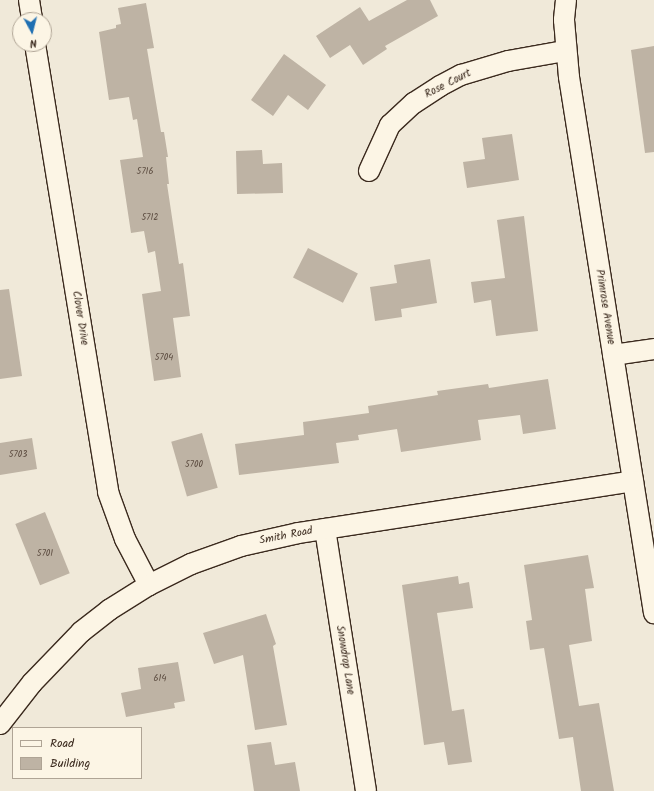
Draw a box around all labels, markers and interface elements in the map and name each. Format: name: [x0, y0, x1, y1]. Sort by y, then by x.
north arrow: [12, 12, 52, 52]
text: N: [29, 34, 38, 52]
street label: Rose Court: [423, 67, 473, 101]
house number: 5716: [137, 167, 153, 177]
house number: 5712: [141, 213, 159, 223]
street label: Primrose Avenue: [593, 268, 617, 346]
street label: Clover Drive: [69, 290, 91, 346]
house number: 5704: [155, 353, 173, 363]
house number: 5703: [9, 450, 27, 460]
house number: 5700: [185, 460, 203, 470]
street label: Smith Road: [258, 524, 314, 548]
house number: 5701: [37, 549, 53, 559]
street label: Snowdrop Lane: [333, 624, 357, 696]
house number: 614: [154, 674, 166, 684]
legend: [12, 727, 142, 779]
text: Road: [50, 734, 74, 753]
text: Building: [50, 754, 90, 773]

